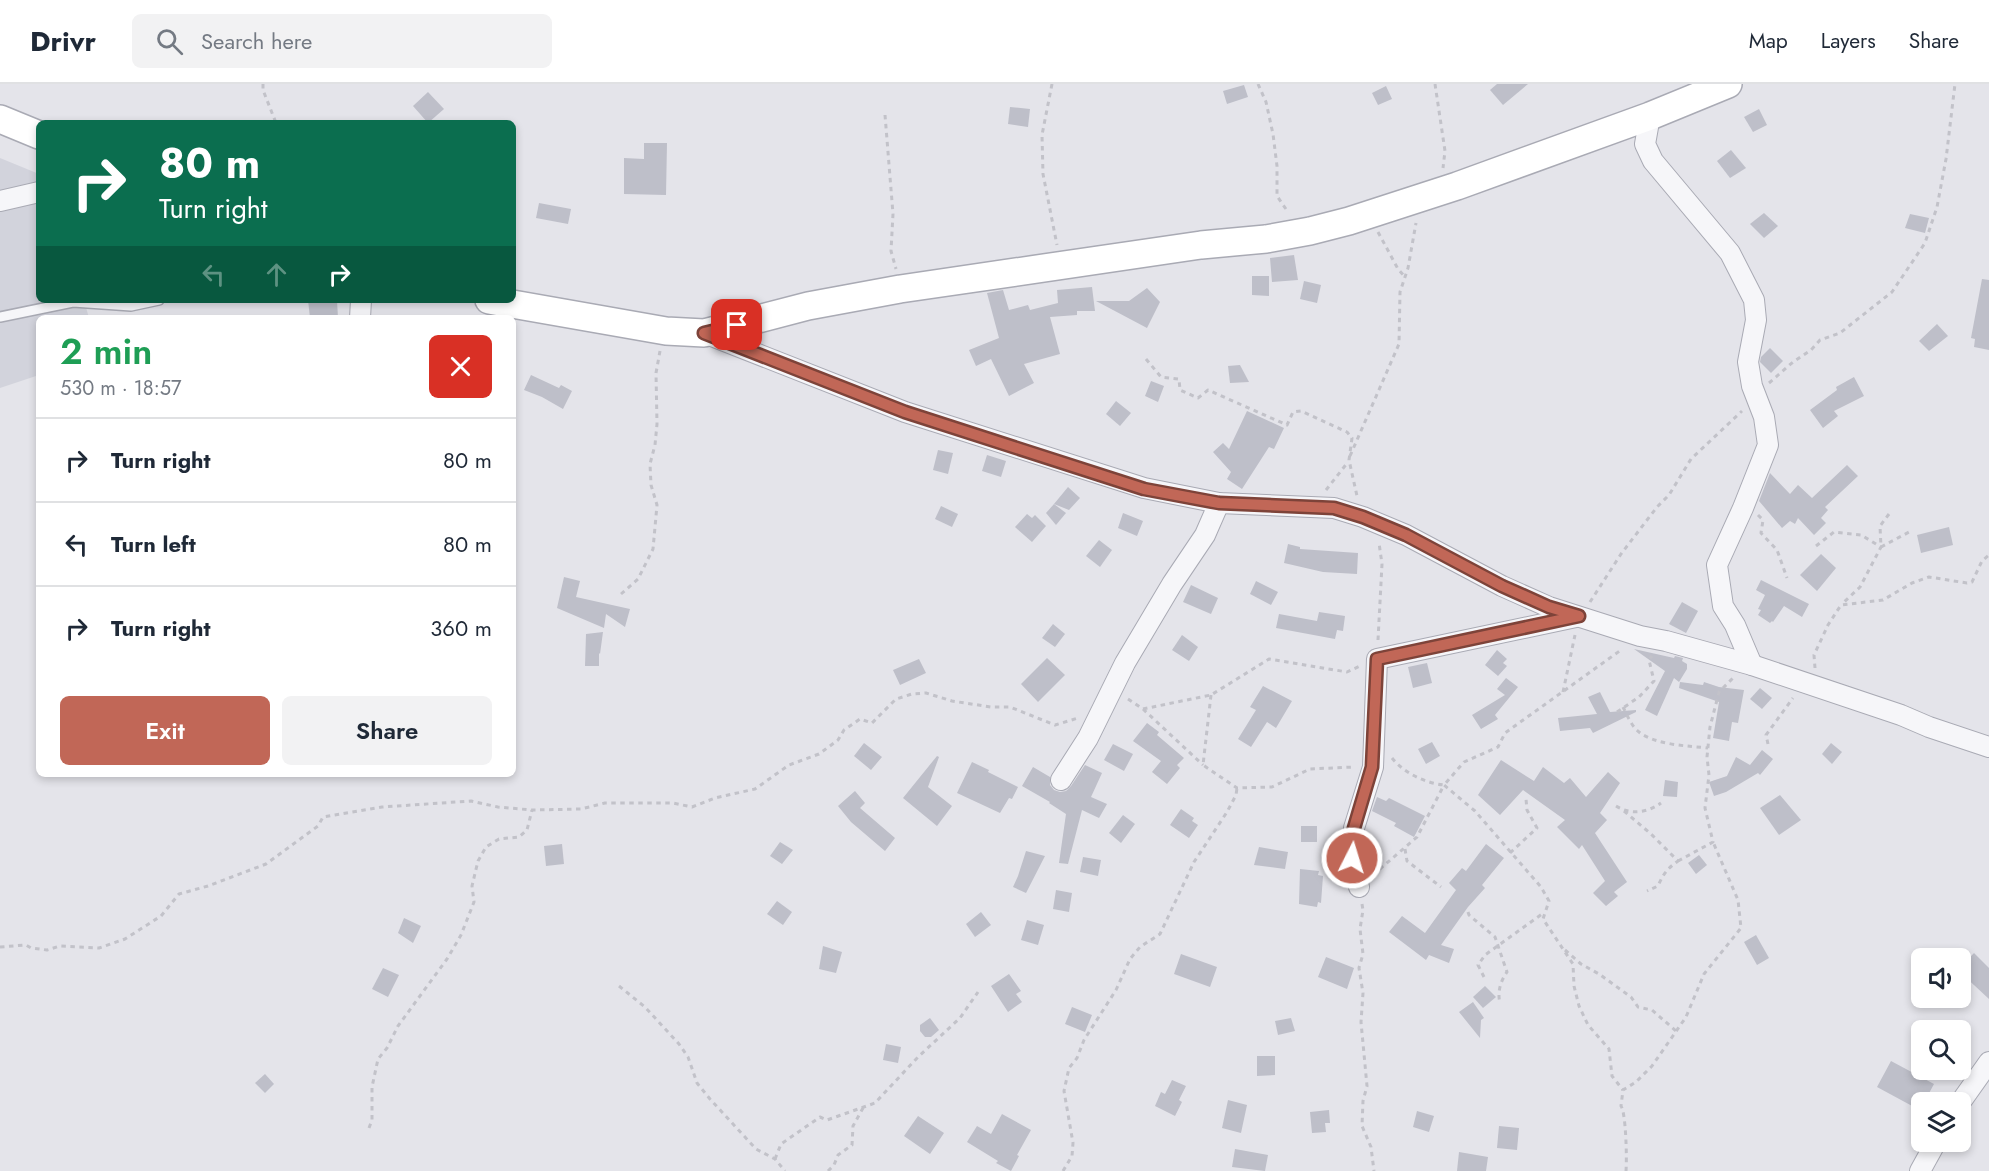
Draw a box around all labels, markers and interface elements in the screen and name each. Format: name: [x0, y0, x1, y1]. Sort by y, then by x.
search box: [132, 14, 552, 68]
text: Drivr: [30, 21, 96, 62]
icon: search: [153, 25, 186, 58]
text: Search here: [201, 25, 312, 57]
text: Map: [1749, 26, 1788, 56]
text: Layers: [1821, 26, 1876, 56]
text: Share: [1909, 26, 1959, 56]
text: 80 m: [159, 133, 260, 194]
icon: right: [60, 144, 138, 222]
text: Turn right: [159, 189, 267, 228]
icon: left: [197, 258, 230, 291]
icon: ahead: [260, 258, 293, 291]
icon: right: [323, 258, 356, 291]
pin: [711, 299, 762, 350]
icon: arrive: [720, 308, 753, 341]
text: 2 min: [60, 325, 152, 377]
button: close: [429, 335, 492, 398]
text: 530 m · 18:57: [60, 374, 182, 403]
icon: right: [60, 444, 93, 477]
text: Turn right: [111, 444, 211, 476]
text: 80 m: [443, 444, 492, 476]
icon: left: [60, 528, 93, 561]
text: Turn left: [111, 528, 196, 560]
text: 80 m: [443, 528, 492, 560]
icon: right: [60, 612, 93, 645]
text: Turn right: [111, 612, 211, 644]
text: 360 m: [430, 612, 492, 644]
button: Exit: [60, 696, 270, 765]
button: Share: [282, 696, 492, 765]
position arrow: [1320, 826, 1384, 890]
map controls: [1911, 948, 1971, 1152]
button: sound: [1911, 948, 1971, 1008]
button: search: [1911, 1020, 1971, 1080]
button: layers: [1911, 1092, 1971, 1152]

